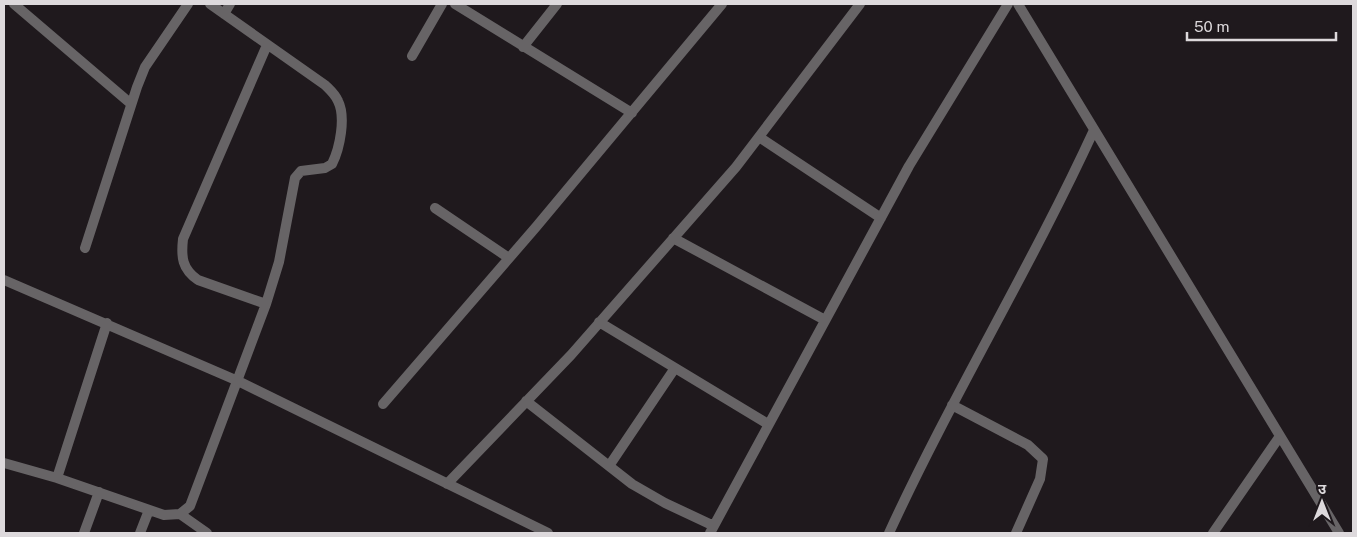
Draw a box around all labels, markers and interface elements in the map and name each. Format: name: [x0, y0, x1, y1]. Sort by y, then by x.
scale bar: [1187, 10, 1336, 42]
text: 50 m: [1194, 18, 1229, 35]
north arrow: [1297, 477, 1347, 527]
text: उ: [1318, 481, 1327, 497]

